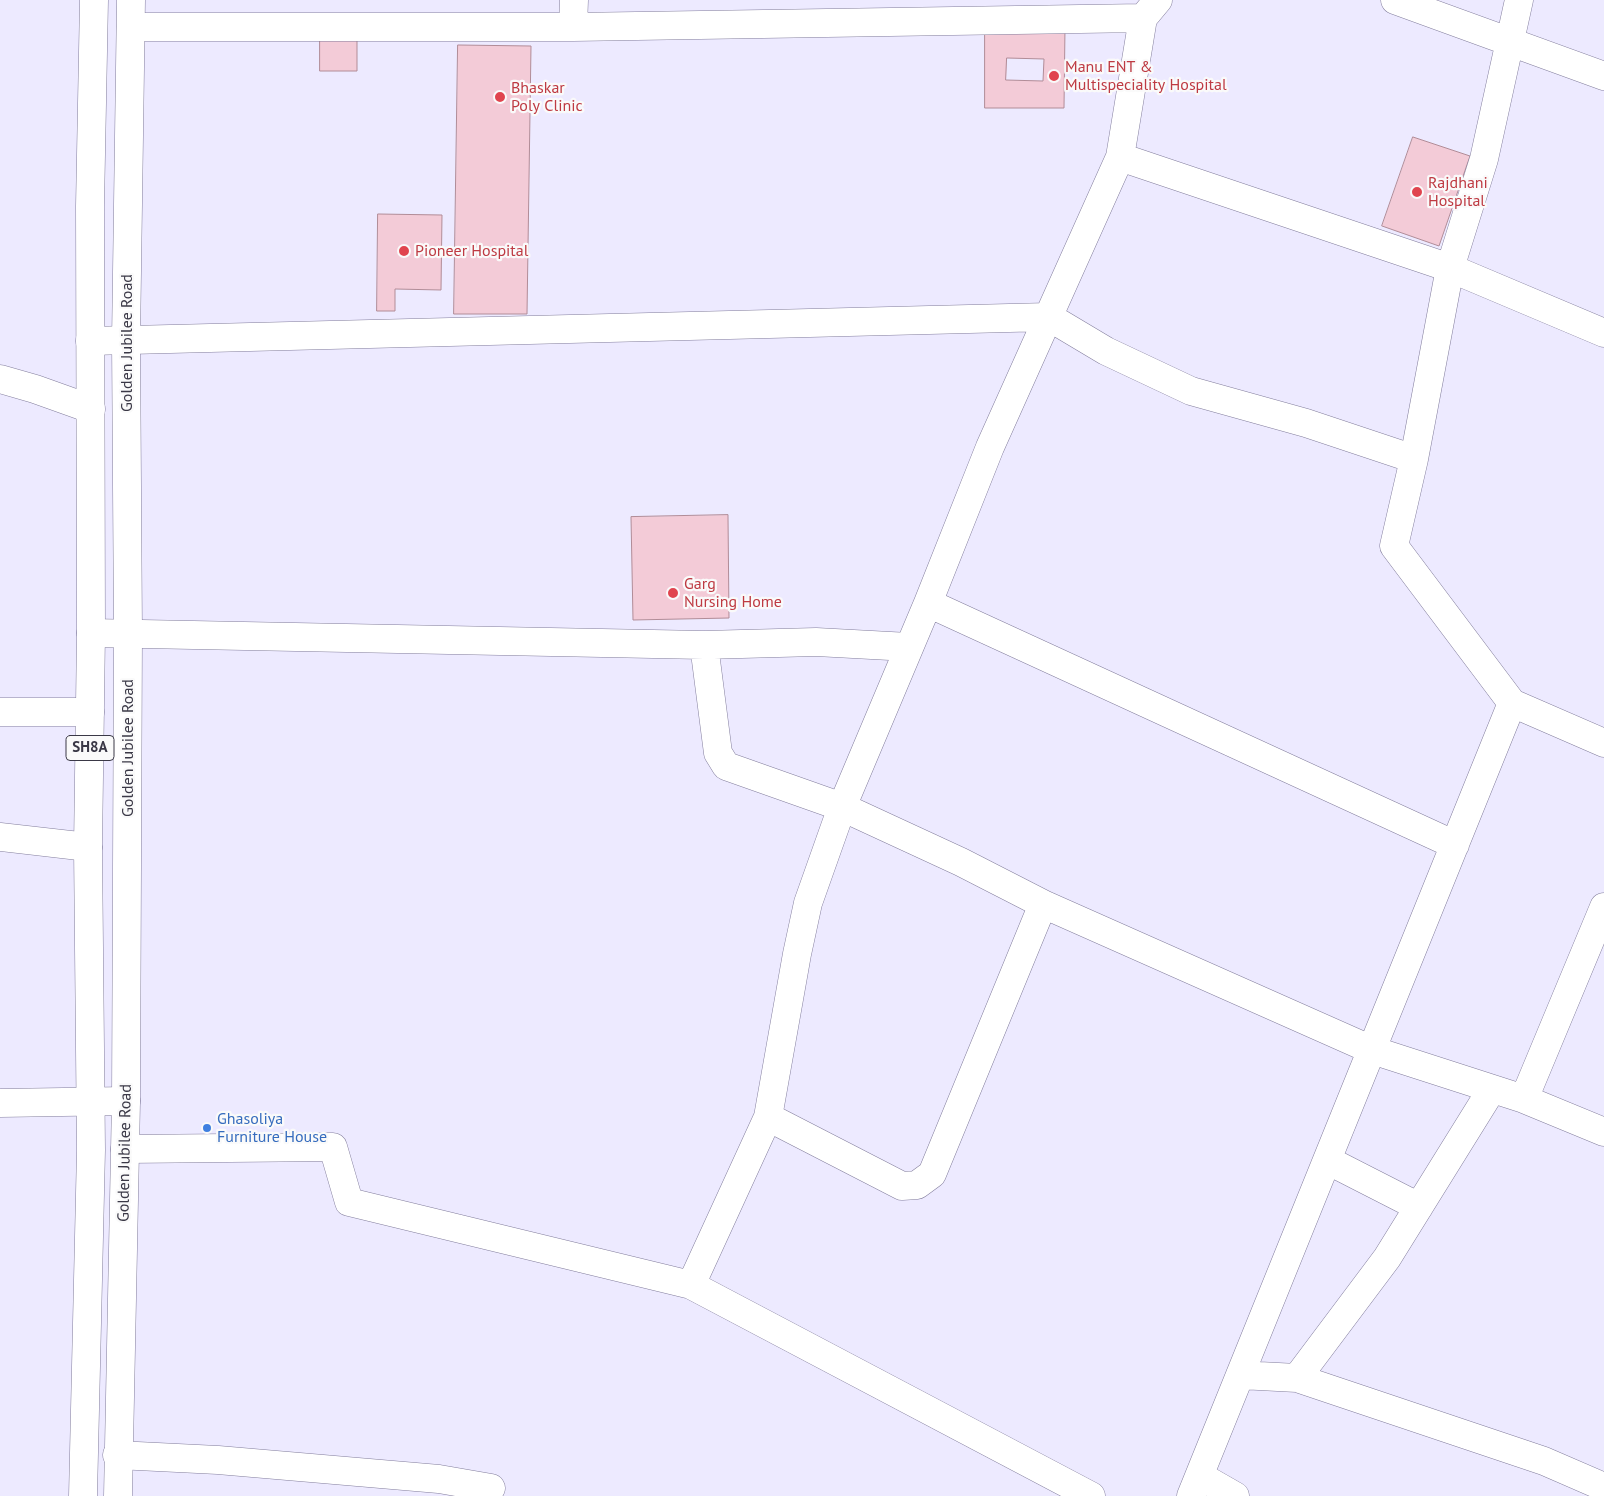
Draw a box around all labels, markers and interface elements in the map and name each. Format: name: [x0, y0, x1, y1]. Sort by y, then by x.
place label: Manu ENT & Multispeciality Hospital: [1065, 57, 1227, 95]
marker: Manu ENT & Multispeciality Hospital: [1047, 69, 1061, 83]
place label: Bhaskar Poly Clinic: [511, 78, 583, 116]
marker: Bhaskar Poly Clinic: [493, 90, 507, 104]
place label: Rajdhani Hospital: [1428, 173, 1488, 211]
marker: Rajdhani Hospital: [1410, 185, 1424, 199]
place label: Pioneer Hospital: [415, 241, 528, 261]
marker: Pioneer Hospital: [397, 244, 411, 258]
street label: Golden Jubilee Road: [117, 274, 137, 412]
place label: Garg Nursing Home: [684, 574, 782, 612]
marker: Garg Nursing Home: [666, 586, 680, 600]
street label: Golden Jubilee Road: [118, 679, 138, 817]
road number: SH8A: [66, 736, 114, 760]
street label: Golden Jubilee Road: [114, 1084, 136, 1222]
place label: Ghasoliya Furniture House: [217, 1109, 327, 1147]
marker: Ghasoliya Furniture House: [201, 1122, 213, 1134]

